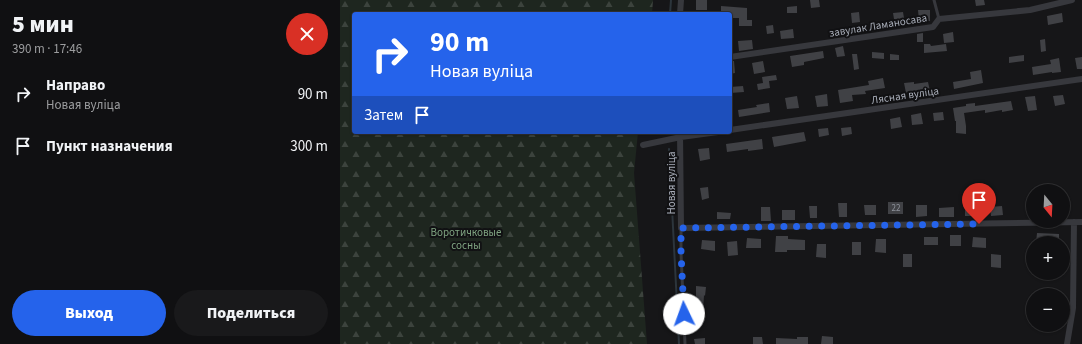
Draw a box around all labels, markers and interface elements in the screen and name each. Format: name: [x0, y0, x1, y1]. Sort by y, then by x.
text: 5 мин: [12, 7, 74, 42]
street label: завулак Ламаносава: [828, 10, 928, 41]
button: close: [286, 13, 328, 55]
text: 90 m: [430, 22, 489, 62]
icon: right: [364, 28, 416, 80]
text: 390 m · 17:46: [12, 40, 82, 58]
text: Новая вуліца: [430, 59, 533, 84]
text: Направо: [46, 75, 105, 96]
icon: right: [12, 83, 34, 105]
street label: Лясная вуліца: [870, 83, 940, 108]
text: 90 m: [298, 84, 328, 105]
text: Новая вуліца: [46, 96, 120, 114]
icon: arrive: [411, 104, 433, 126]
text: Затем: [364, 105, 403, 126]
icon: arrive: [12, 135, 34, 157]
text: Пункт назначения: [46, 136, 173, 157]
text: 300 m: [290, 136, 328, 157]
street label: Новая вуліца: [664, 151, 679, 215]
pin: [962, 183, 996, 224]
north arrow: [1026, 184, 1070, 228]
map controls: [1026, 184, 1070, 332]
icon: arrive: [968, 189, 990, 211]
house number: 22: [892, 202, 901, 215]
park label: Воротичковые сосны: [431, 225, 502, 253]
button: +: [1026, 236, 1070, 280]
button: −: [1026, 288, 1070, 332]
button: Выход: [12, 290, 166, 336]
button: Поделиться: [174, 290, 328, 336]
position arrow: [663, 293, 705, 335]

